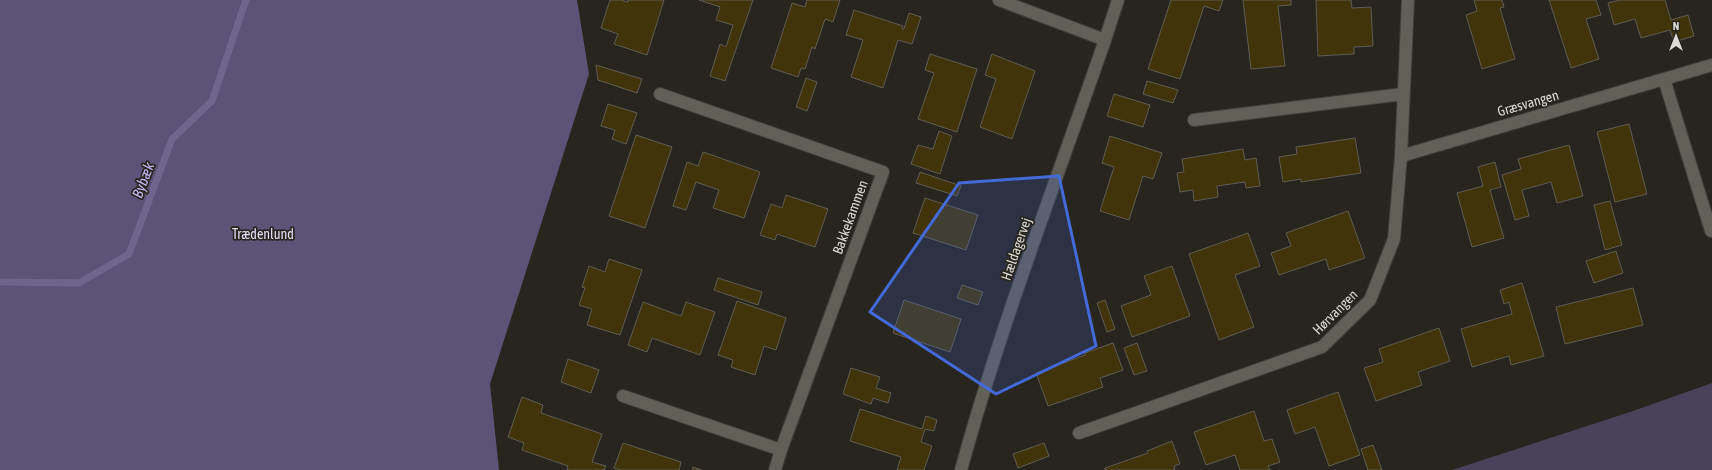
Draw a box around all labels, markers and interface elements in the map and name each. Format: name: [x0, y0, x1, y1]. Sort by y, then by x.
north arrow: [1656, 16, 1696, 56]
text: N: [1673, 20, 1679, 32]
street label: Græsvangen: [1495, 87, 1561, 119]
water label: Bybæk: [128, 159, 158, 200]
street label: Bakkekammen: [829, 178, 871, 256]
street label: Hældagervej: [998, 215, 1034, 283]
park label: Trædenlund: [232, 226, 294, 242]
street label: Hørvangen: [1309, 286, 1361, 338]

